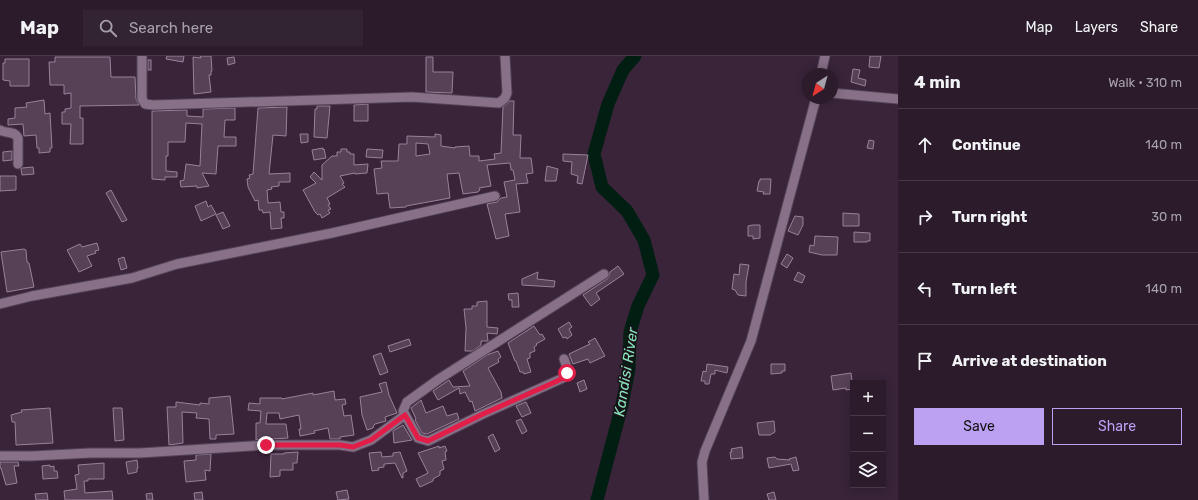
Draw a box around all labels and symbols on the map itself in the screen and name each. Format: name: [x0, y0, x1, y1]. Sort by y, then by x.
north arrow: [802, 68, 838, 104]
water label: Kandisi River: [610, 325, 642, 418]
route start: [558, 364, 576, 382]
route end: [257, 436, 275, 454]

